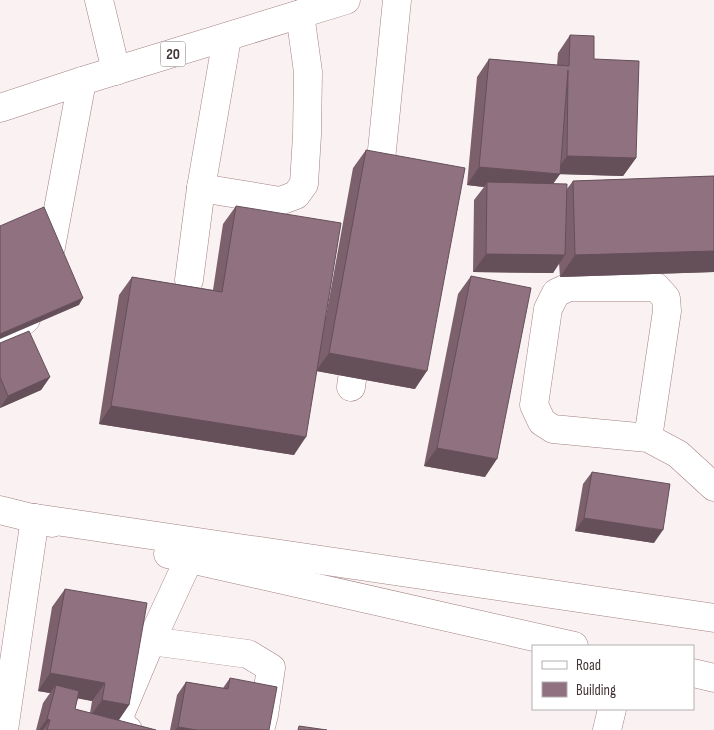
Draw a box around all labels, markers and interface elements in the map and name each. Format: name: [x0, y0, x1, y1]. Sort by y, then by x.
road number: 20: [160, 42, 186, 66]
legend: [532, 645, 694, 710]
text: Road: [576, 656, 601, 675]
text: Building: [576, 681, 616, 700]

